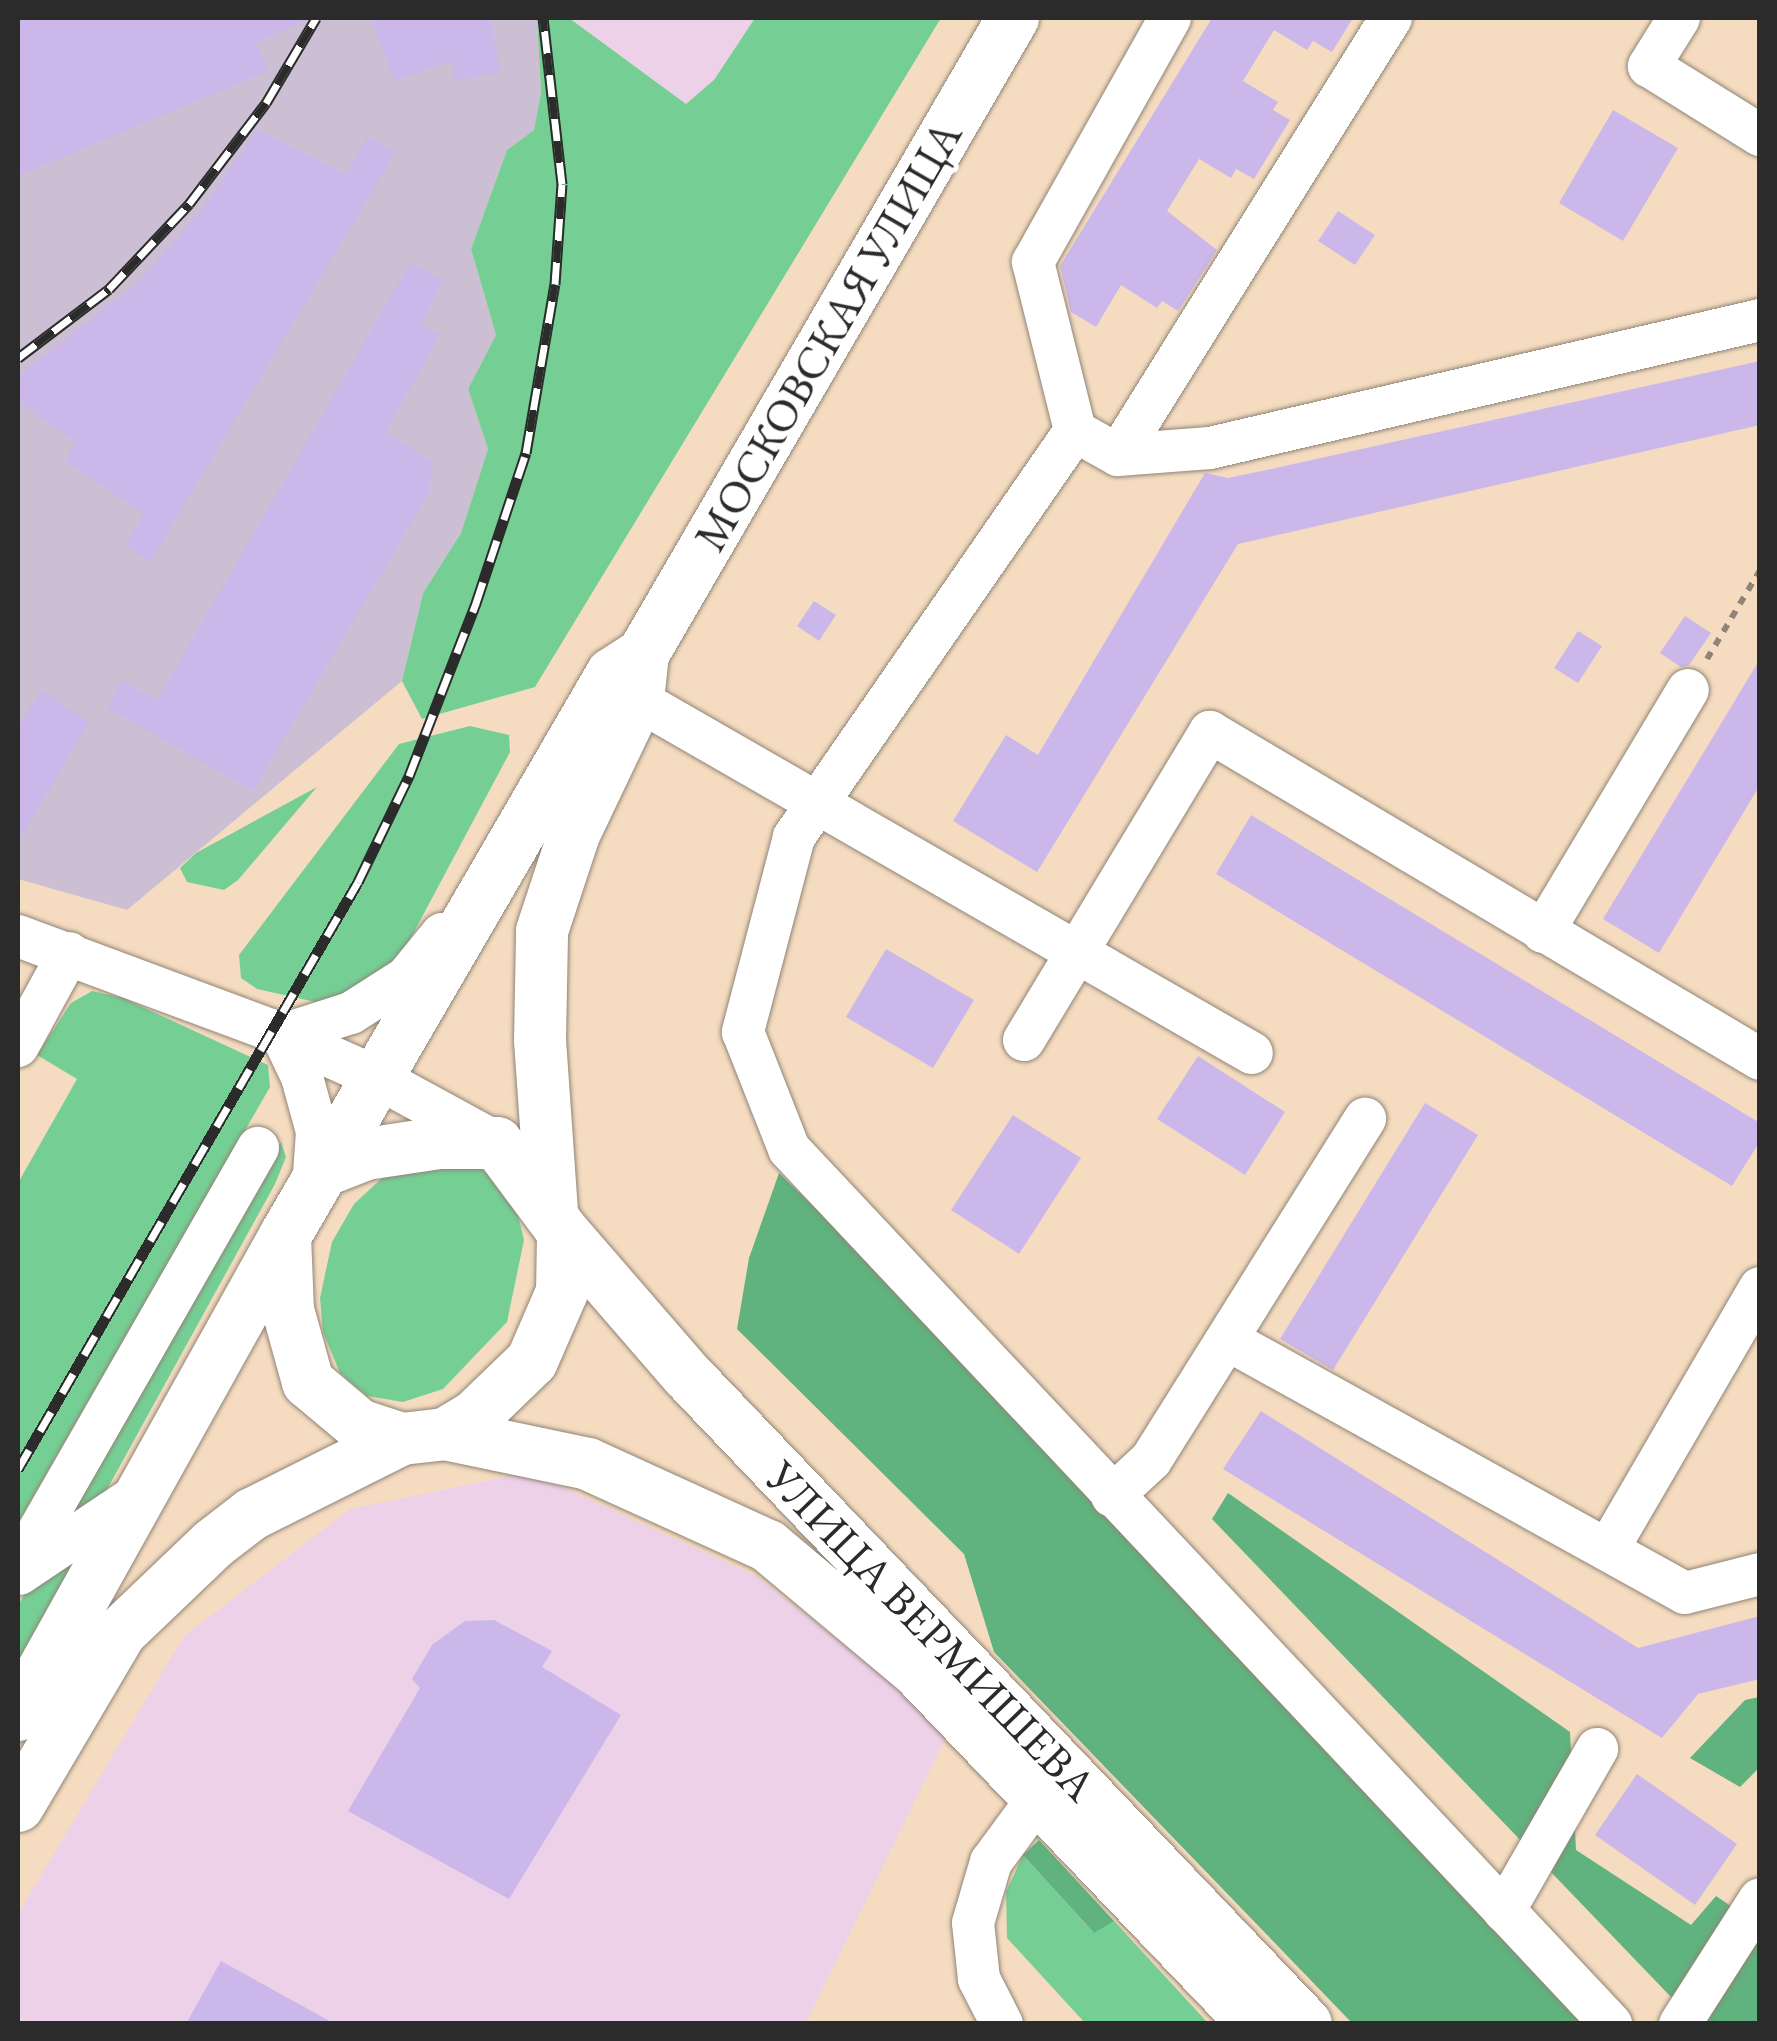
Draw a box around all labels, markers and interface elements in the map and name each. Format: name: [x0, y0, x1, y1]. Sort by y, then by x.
street label: МОСКОВСКАЯ УЛИЦА: [683, 112, 973, 560]
street label: УЛИЦА ВЕРМИШЕВА: [755, 1450, 1107, 1812]

